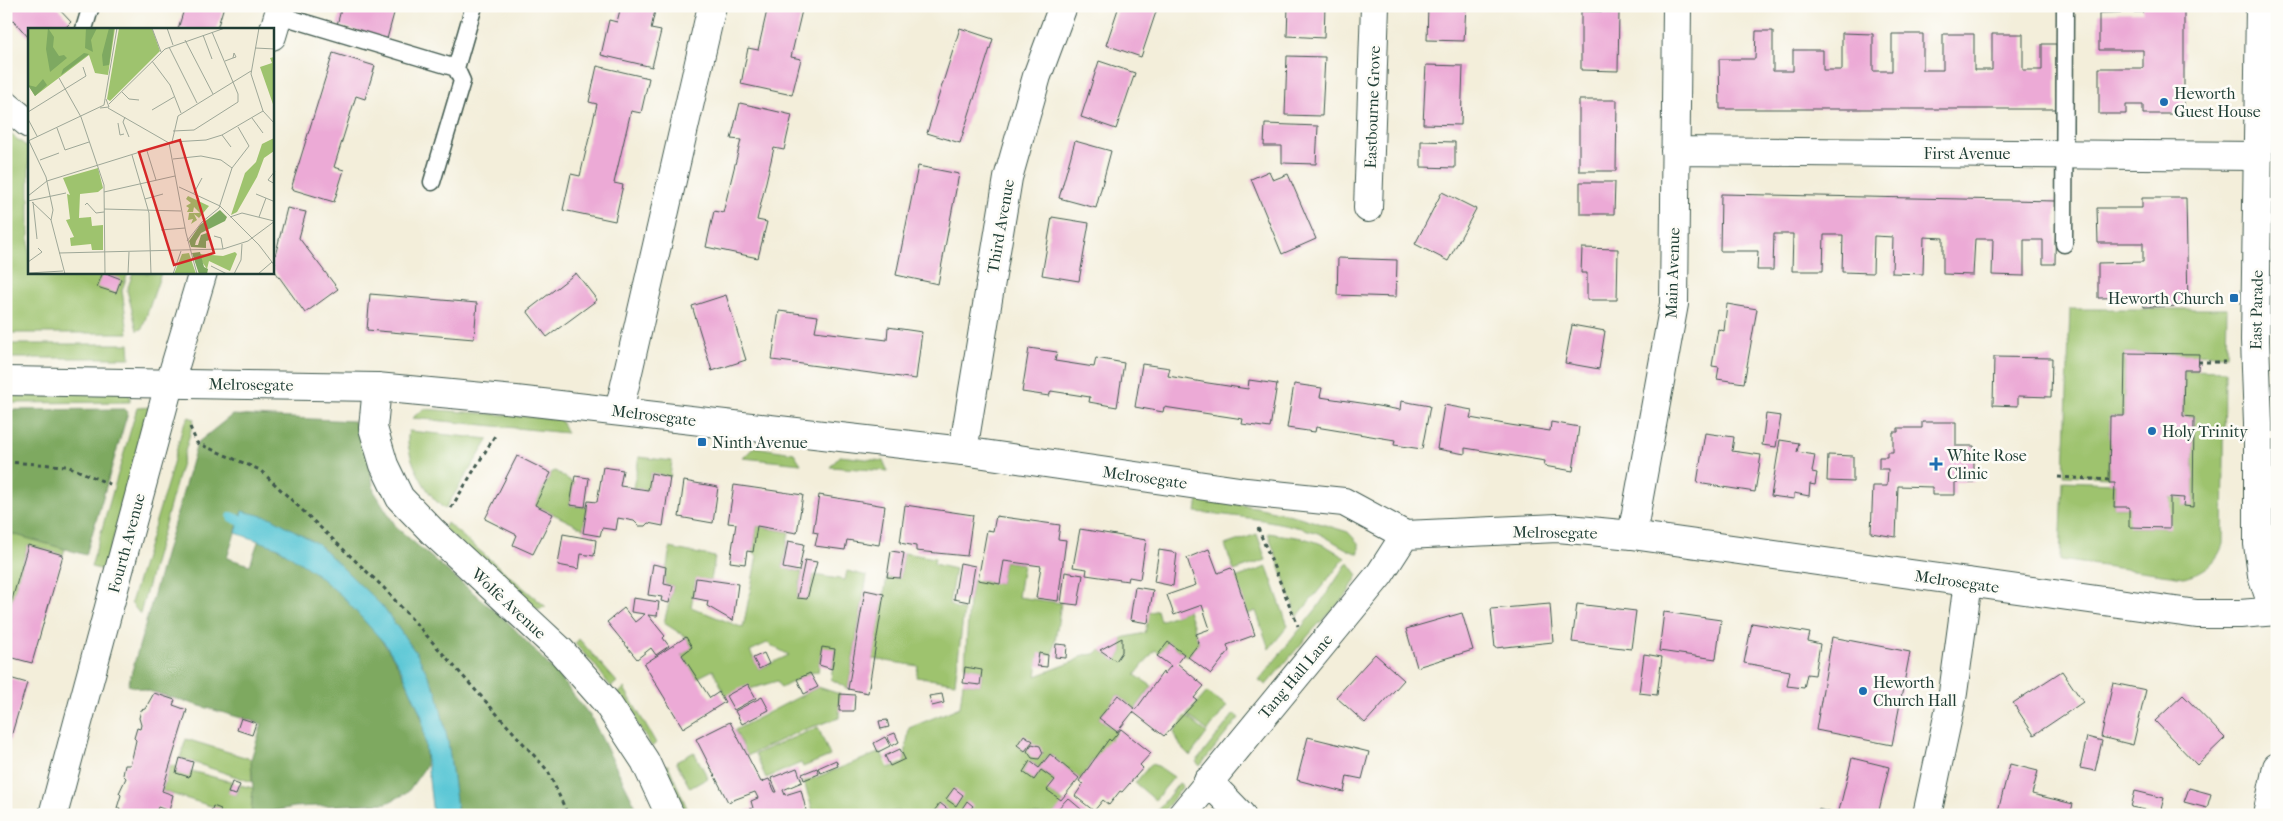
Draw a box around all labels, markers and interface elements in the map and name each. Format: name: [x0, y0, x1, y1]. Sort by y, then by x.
inset map: [28, 28, 274, 274]
street label: Eastbourne Grove: [1361, 45, 1384, 169]
place label: Heworth Guest House: [2174, 84, 2261, 121]
marker: Heworth Guest House: [2158, 96, 2170, 108]
street label: First Avenue: [1924, 144, 2010, 163]
street label: Third Avenue: [983, 177, 1018, 275]
street label: Main Avenue: [1661, 227, 1684, 319]
street label: East Parade: [2246, 270, 2267, 350]
place label: Heworth Church: [2108, 289, 2224, 308]
marker: Heworth Church: [2228, 292, 2240, 304]
street label: Melrosegate: [208, 374, 294, 395]
street label: Melrosegate: [611, 401, 697, 430]
place label: Holy Trinity: [2162, 422, 2248, 441]
marker: Holy Trinity: [2146, 425, 2158, 437]
place label: Ninth Avenue: [712, 433, 808, 452]
marker: Ninth Avenue: [696, 436, 708, 448]
place label: White Rose Clinic: [1946, 446, 2027, 483]
marker: White Rose Clinic: [1929, 457, 1943, 471]
street label: Melrosegate: [1102, 462, 1188, 493]
street label: Fourth Avenue: [104, 491, 149, 595]
street label: Melrosegate: [1512, 522, 1598, 543]
street label: Wolfe Avenue: [467, 563, 550, 643]
street label: Melrosegate: [1914, 566, 2000, 597]
street label: Tang Hall Lane: [1254, 630, 1336, 723]
place label: Heworth Church Hall: [1873, 673, 1957, 710]
marker: Heworth Church Hall: [1857, 685, 1869, 697]

